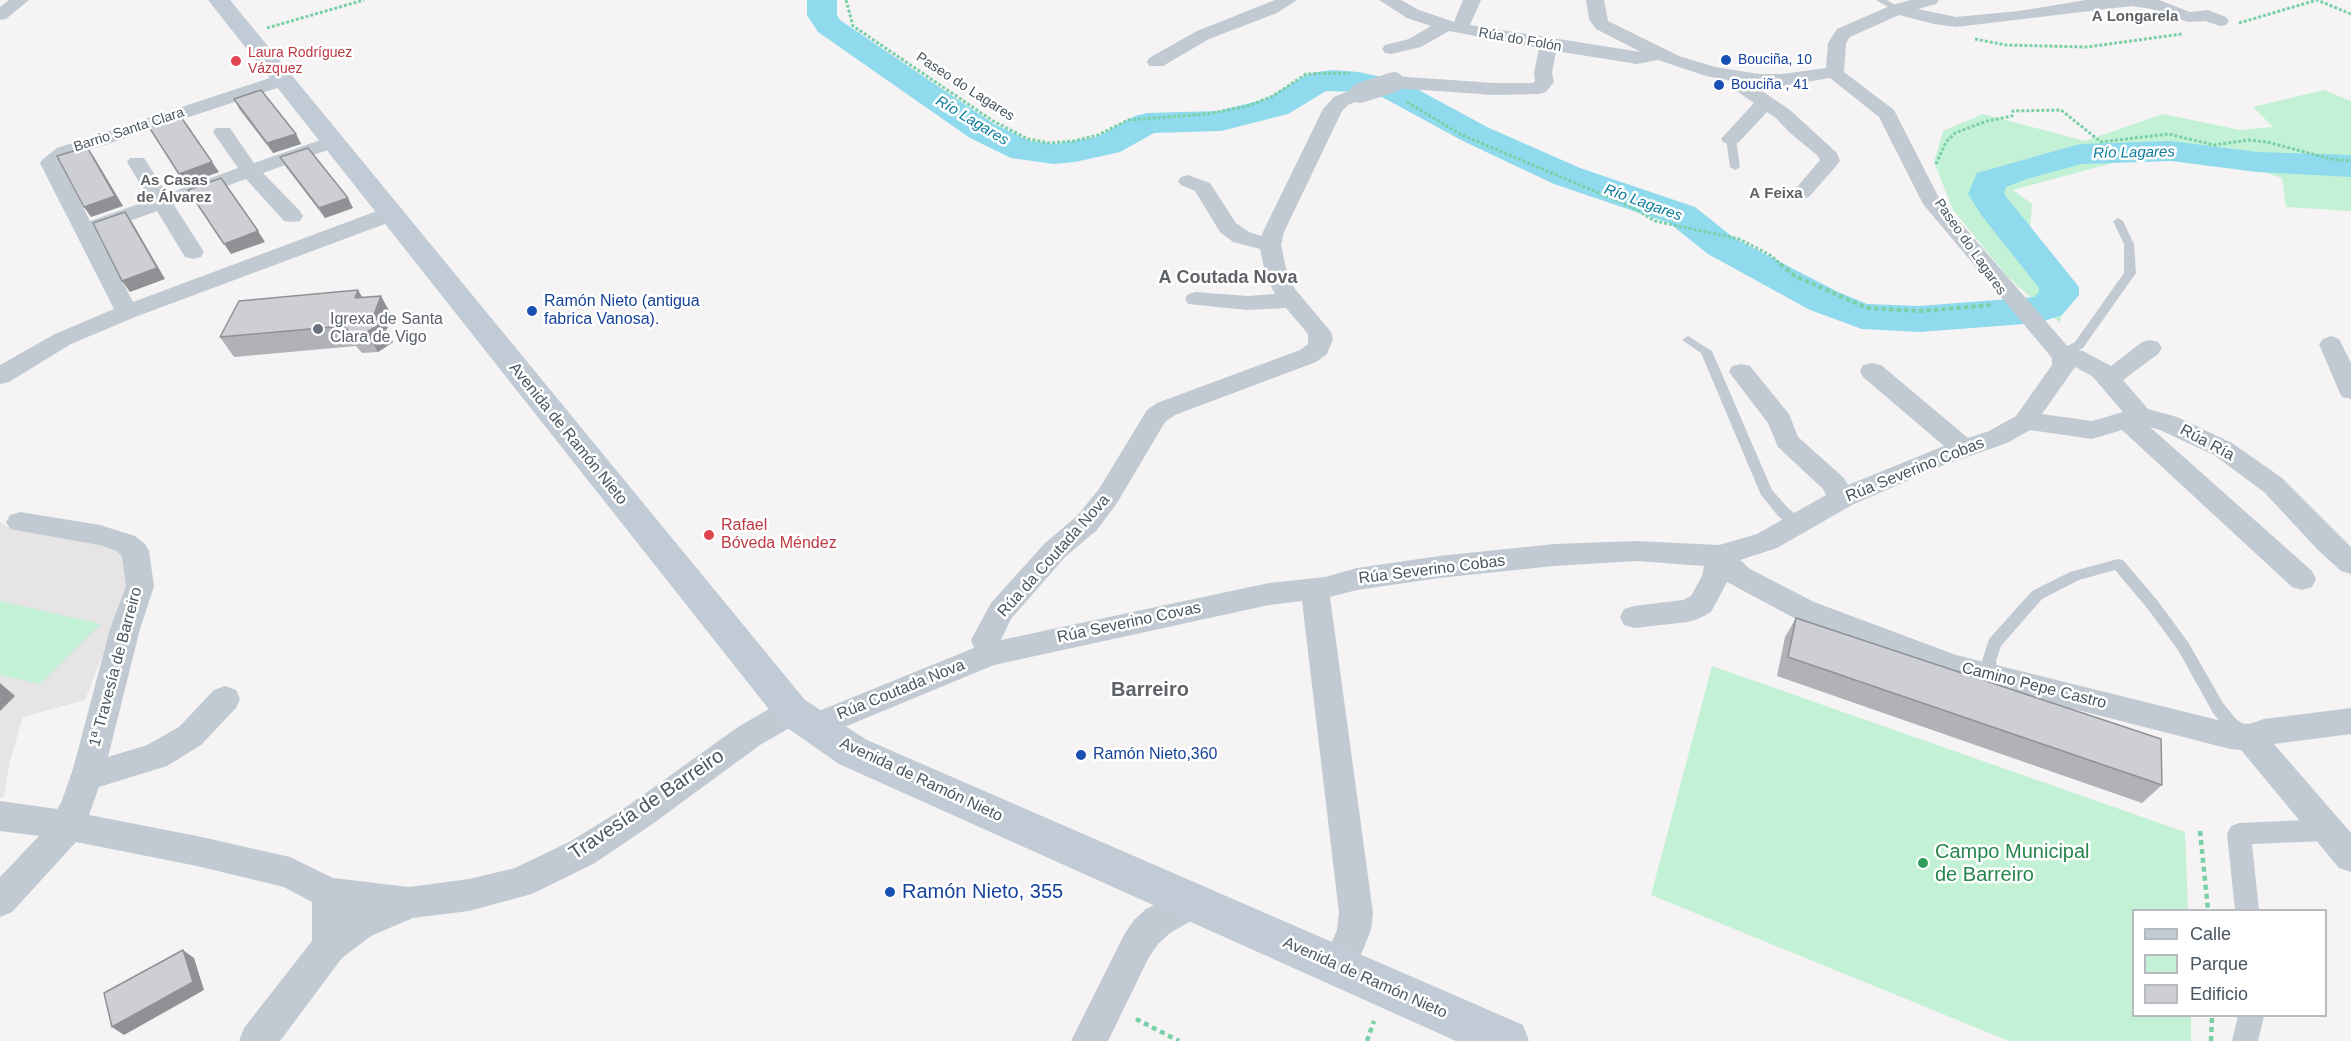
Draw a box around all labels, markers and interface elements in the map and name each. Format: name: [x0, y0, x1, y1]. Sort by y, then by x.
district label: A Longarela: [2092, 8, 2178, 26]
street label: Rúa do Folón: [1477, 24, 1563, 56]
place label: Laura Rodríguez Vázquez: [248, 45, 352, 78]
street label: Paseo do Lagares: [913, 49, 1017, 125]
place label: Bouciña, 10: [1738, 52, 1812, 68]
marker: Bouciña, 10: [1719, 53, 1733, 67]
marker: Laura Rodríguez Vázquez: [229, 54, 243, 68]
place label: Bouciña , 41: [1731, 77, 1809, 93]
marker: Bouciña , 41: [1712, 78, 1726, 92]
water label: Río Lagares: [932, 92, 1012, 150]
street label: Barrio Santa Clara: [72, 104, 186, 156]
water label: Río Lagares: [2093, 143, 2175, 163]
district label: As Casas de Álvarez: [136, 172, 212, 207]
water label: Río Lagares: [1602, 181, 1684, 225]
district label: A Feixa: [1749, 185, 1803, 203]
street label: Paseo do Lagares: [1931, 196, 2009, 298]
district label: A Coutada Nova: [1158, 267, 1298, 289]
place label: Ramón Nieto (antigua fabrica Vanosa).: [544, 292, 700, 330]
marker: Ramón Nieto (antigua fabrica Vanosa).: [525, 304, 539, 318]
place label: Igrexa de Santa Clara de Vigo: [330, 310, 443, 348]
marker: Igrexa de Santa Clara de Vigo: [311, 322, 325, 336]
street label: Avenida de Ramón Nieto: [505, 359, 631, 509]
street label: Rúa Ría: [2177, 421, 2237, 465]
street label: Rúa Severino Cobas: [1843, 433, 1987, 507]
street label: Rúa da Coutada Nova: [994, 491, 1114, 621]
place label: Rafael Bóveda Méndez: [721, 516, 837, 554]
marker: Rafael Bóveda Méndez: [702, 528, 716, 542]
street label: Rúa Severino Cobas: [1358, 551, 1506, 589]
street label: 1ª Travesía de Barreiro: [85, 585, 147, 749]
street label: Rúa Severino Covas: [1055, 598, 1203, 648]
street label: Rúa Coutada Nova: [834, 656, 968, 724]
street label: Camino Pepe Castro: [1960, 659, 2108, 713]
district label: Barreiro: [1111, 678, 1189, 702]
street label: Avenida de Ramón Nieto: [836, 734, 1006, 826]
street label: Travesía de Barreiro: [565, 744, 729, 866]
place label: Ramón Nieto,360: [1093, 745, 1218, 765]
marker: Ramón Nieto,360: [1074, 748, 1088, 762]
place label: Campo Municipal de Barreiro: [1935, 840, 2090, 887]
marker: Campo Municipal de Barreiro: [1916, 856, 1930, 870]
place label: Ramón Nieto, 355: [902, 880, 1063, 904]
marker: Ramón Nieto, 355: [883, 885, 897, 899]
legend: [2132, 909, 2327, 1017]
text: Calle: [2190, 924, 2231, 944]
street label: Avenida de Ramón Nieto: [1280, 933, 1450, 1023]
text: Parque: [2190, 954, 2248, 974]
text: Edificio: [2190, 984, 2248, 1004]

